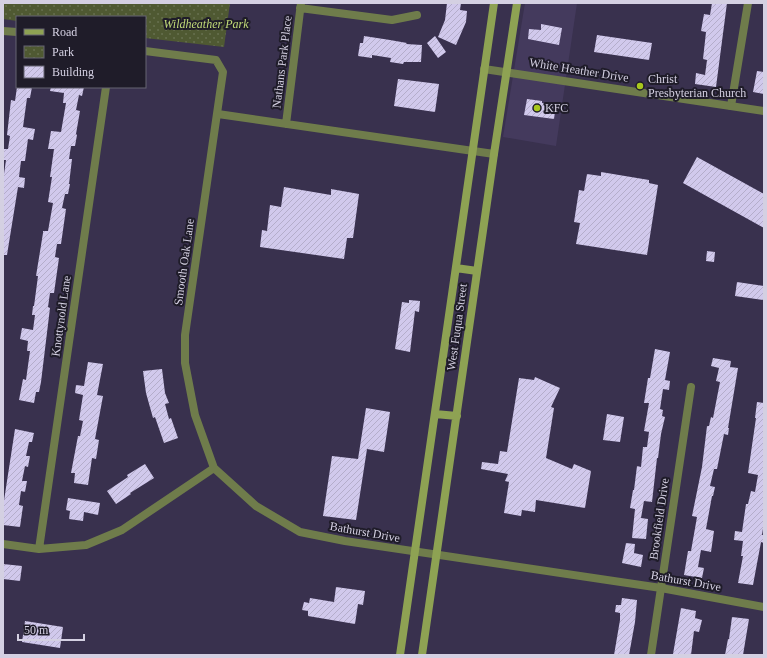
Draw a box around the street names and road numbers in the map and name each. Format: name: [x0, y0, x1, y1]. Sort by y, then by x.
street label: Nathans Park Place: [269, 15, 295, 109]
street label: White Heather Drive: [528, 55, 630, 85]
street label: Smooth Oak Lane: [171, 218, 197, 306]
street label: Knottynold Lane: [48, 275, 74, 357]
street label: West Fuqua Street: [444, 282, 470, 371]
street label: Brookfield Drive: [646, 477, 672, 561]
street label: Bathurst Drive: [329, 519, 401, 545]
street label: Bathurst Drive: [650, 568, 722, 594]

